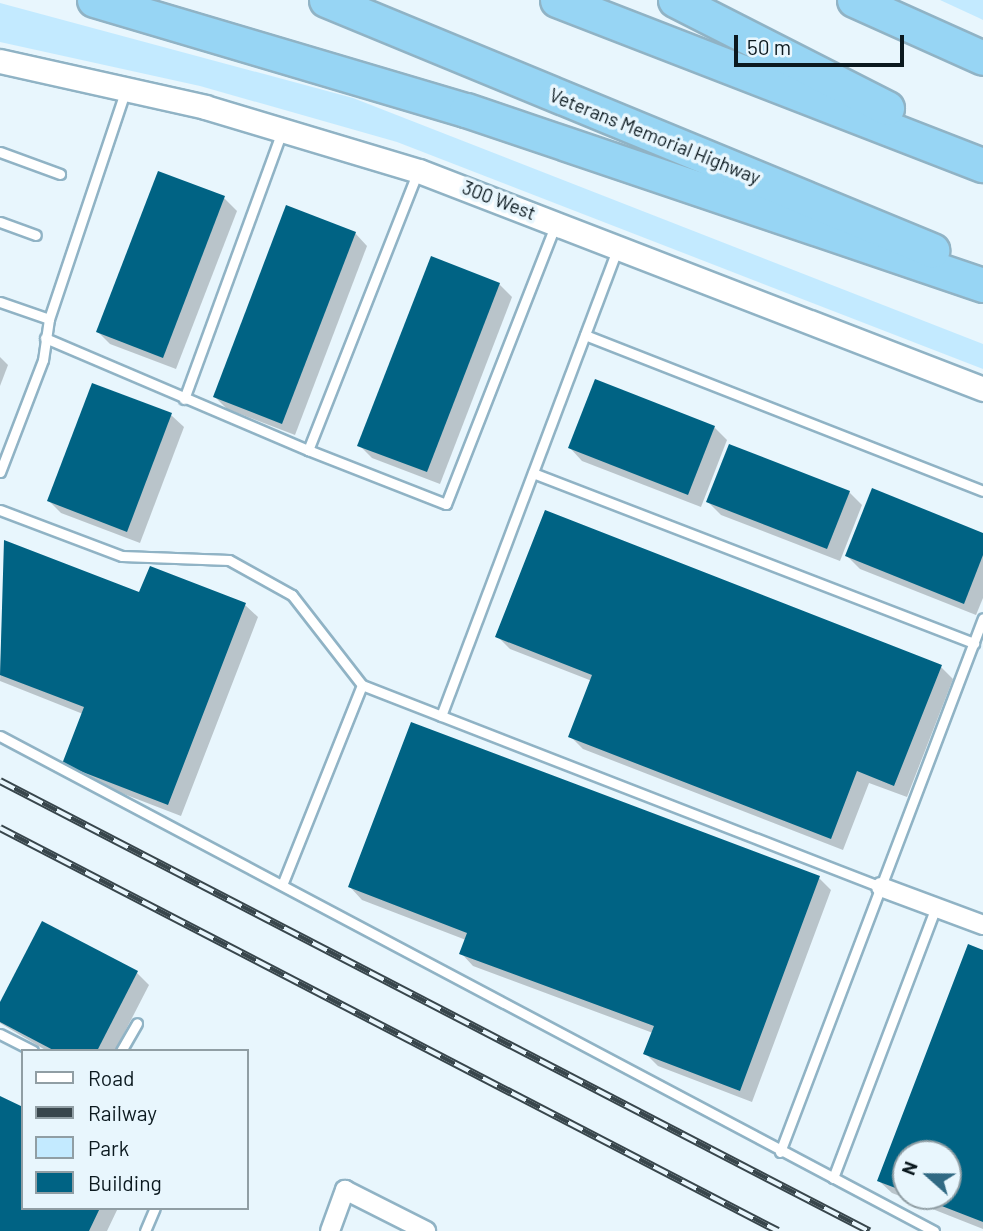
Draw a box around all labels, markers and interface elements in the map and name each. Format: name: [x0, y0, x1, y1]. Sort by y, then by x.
scale bar: [738, 21, 908, 65]
text: 50 m: [747, 34, 791, 59]
street label: Veterans Memorial Highway: [546, 83, 764, 189]
street label: 300 West: [459, 176, 539, 224]
legend: [21, 1049, 248, 1210]
text: Road: [88, 1065, 134, 1090]
text: Railway: [88, 1100, 157, 1125]
text: Park: [88, 1135, 129, 1160]
north arrow: [892, 1140, 962, 1210]
text: N: [896, 1158, 922, 1178]
text: Building: [88, 1170, 162, 1195]

